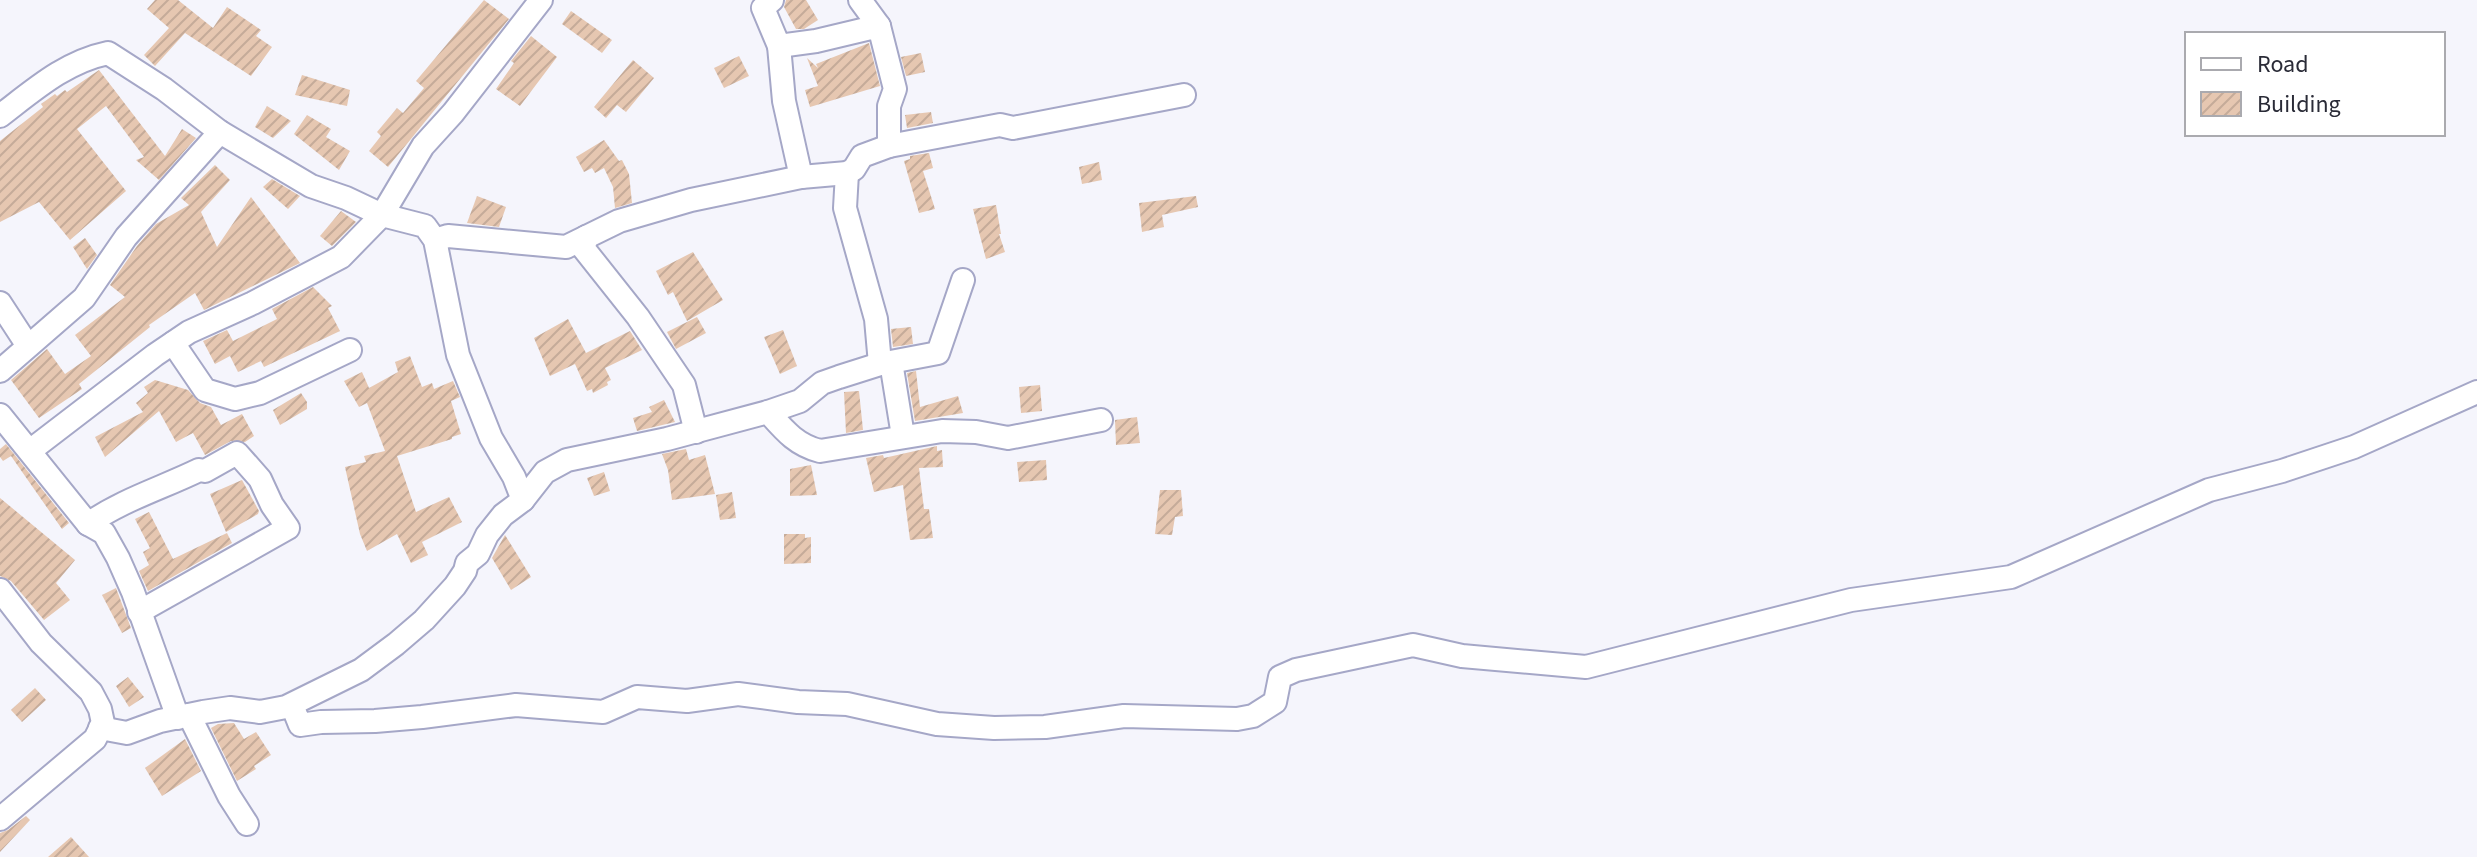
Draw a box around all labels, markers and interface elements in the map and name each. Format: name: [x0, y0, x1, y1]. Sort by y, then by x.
legend: [2185, 32, 2445, 136]
text: Road: [2257, 47, 2309, 82]
text: Building: [2257, 87, 2341, 122]

